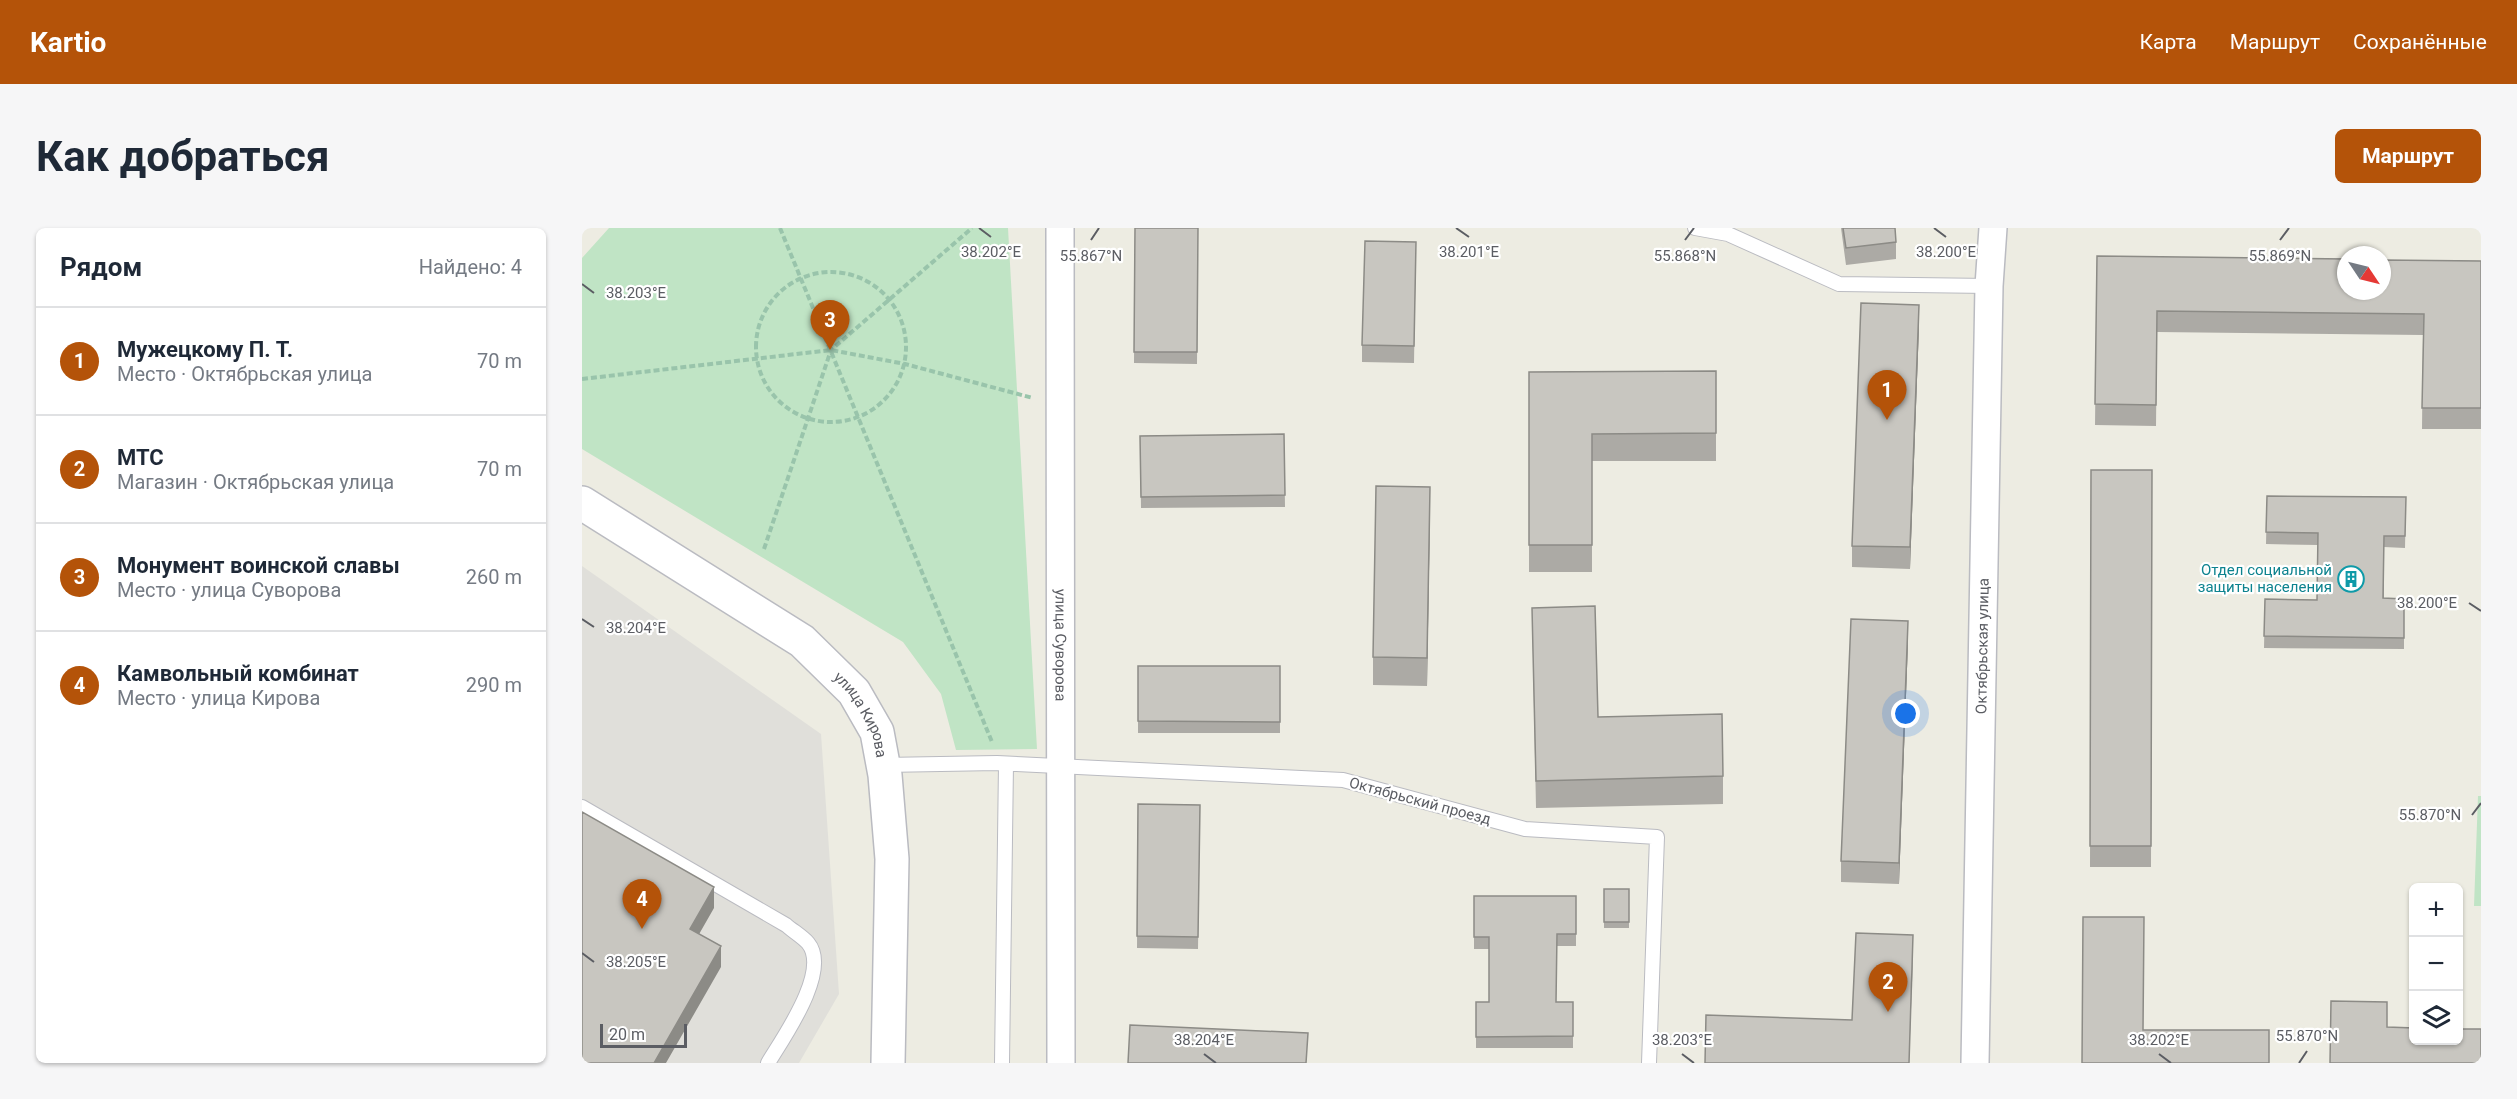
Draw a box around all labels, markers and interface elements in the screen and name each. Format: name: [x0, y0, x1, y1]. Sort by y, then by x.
text: Kartio: [30, 26, 106, 59]
text: Карта: [2140, 30, 2197, 54]
text: Маршрут: [2230, 30, 2320, 54]
text: Сохранённые: [2353, 30, 2487, 54]
button: Маршрут: [2335, 129, 2481, 183]
text: Как добраться: [36, 132, 330, 181]
text: 38.202°E: [961, 243, 1022, 261]
text: 38.201°E: [1439, 243, 1500, 261]
text: 38.200°E: [1916, 243, 1977, 261]
north arrow: [2337, 246, 2391, 300]
text: 55.867°N: [1060, 247, 1122, 265]
text: 55.868°N: [1654, 247, 1716, 265]
text: 55.869°N: [2249, 247, 2311, 265]
text: Рядом: [60, 252, 142, 282]
text: Найдено: 4: [419, 255, 522, 279]
text: 38.203°E: [606, 284, 667, 302]
pin: 3: [810, 300, 850, 350]
text: Мужецкому П. Т.: [117, 337, 293, 362]
text: 1: [74, 349, 85, 373]
text: 70 m: [477, 349, 522, 373]
text: Место · Октябрьская улица: [117, 362, 372, 386]
pin: 1: [1868, 370, 1906, 420]
text: МТС: [117, 445, 164, 470]
text: 2: [74, 457, 85, 481]
text: 70 m: [477, 457, 522, 481]
text: Магазин · Октябрьская улица: [117, 470, 394, 494]
text: Монумент воинской славы: [117, 553, 400, 578]
place label: Отдел социальной защиты населения: [2198, 561, 2332, 596]
building icon: Отдел социальной защиты населения: [2336, 564, 2366, 594]
text: 3: [74, 565, 85, 589]
text: 260 m: [466, 565, 522, 589]
text: Место · улица Суворова: [117, 578, 341, 602]
street label: Октябрьская улица: [1972, 578, 1993, 714]
street label: улица Суворова: [1051, 589, 1070, 701]
text: 38.200°E: [2397, 594, 2458, 612]
text: 38.204°E: [606, 619, 667, 637]
text: Камвольный комбинат: [117, 661, 359, 686]
street label: улица Кирова: [830, 668, 891, 759]
text: 4: [74, 673, 85, 697]
text: 290 m: [466, 673, 522, 697]
text: Место · улица Кирова: [117, 686, 320, 710]
your location: [1891, 699, 1920, 728]
street label: Октябрьский проезд: [1347, 773, 1493, 829]
text: 55.870°N: [2399, 806, 2461, 824]
pin: 4: [622, 880, 662, 929]
map controls: [2409, 883, 2463, 1045]
button: +: [2409, 883, 2463, 937]
button: −: [2409, 937, 2463, 991]
text: 38.205°E: [606, 953, 667, 971]
pin: 2: [1868, 962, 1908, 1012]
button: layers: [2409, 991, 2463, 1045]
scale bar: [600, 1021, 687, 1048]
text: 20 m: [609, 1025, 645, 1044]
text: 55.870°N: [2276, 1027, 2338, 1045]
text: 38.204°E: [1174, 1031, 1235, 1049]
text: 38.203°E: [1652, 1031, 1713, 1049]
text: 38.202°E: [2129, 1031, 2190, 1049]

